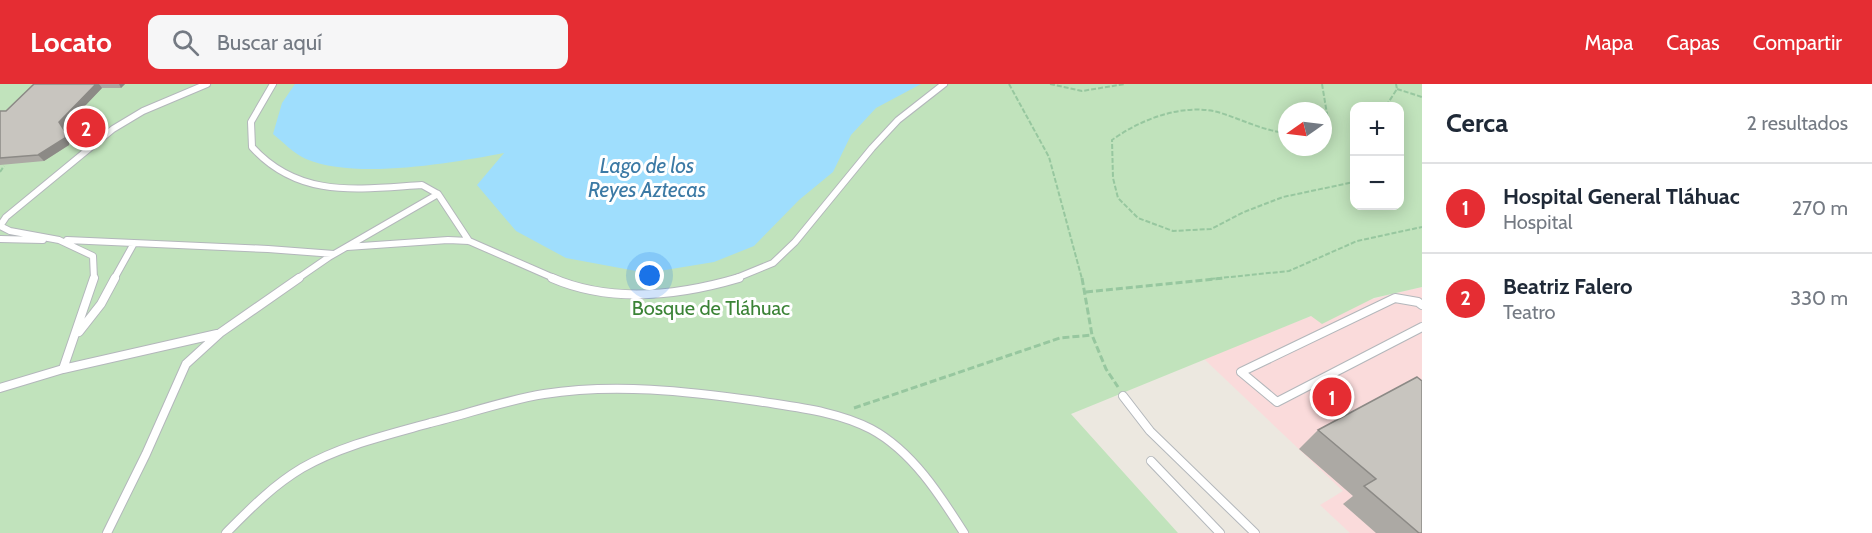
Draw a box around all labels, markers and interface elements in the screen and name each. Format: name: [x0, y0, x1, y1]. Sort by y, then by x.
search box: [148, 15, 568, 69]
text: Locato: [30, 25, 112, 59]
icon: search: [169, 26, 202, 59]
text: Buscar aquí: [217, 29, 322, 56]
text: Mapa: [1585, 30, 1633, 55]
text: Capas: [1666, 30, 1720, 55]
text: Compartir: [1753, 30, 1842, 55]
north arrow: [1278, 102, 1332, 156]
map controls: [1350, 102, 1404, 210]
button: +: [1350, 102, 1404, 156]
pin: 2: [66, 106, 106, 150]
text: Cerca: [1446, 107, 1508, 139]
text: 2 resultados: [1747, 111, 1848, 135]
water label: Lago de los Reyes Aztecas: [588, 153, 706, 202]
button: −: [1350, 156, 1404, 210]
text: Hospital General Tláhuac: [1503, 183, 1740, 210]
text: 1: [1462, 196, 1469, 220]
text: 270 m: [1792, 196, 1848, 220]
text: Hospital: [1503, 210, 1573, 234]
your location: [635, 261, 664, 290]
text: Beatriz Falero: [1503, 273, 1633, 300]
text: 2: [1460, 286, 1471, 310]
text: 330 m: [1790, 286, 1848, 310]
park label: Bosque de Tláhuac: [632, 296, 790, 320]
text: Teatro: [1503, 300, 1556, 324]
pin: 1: [1312, 374, 1352, 420]

